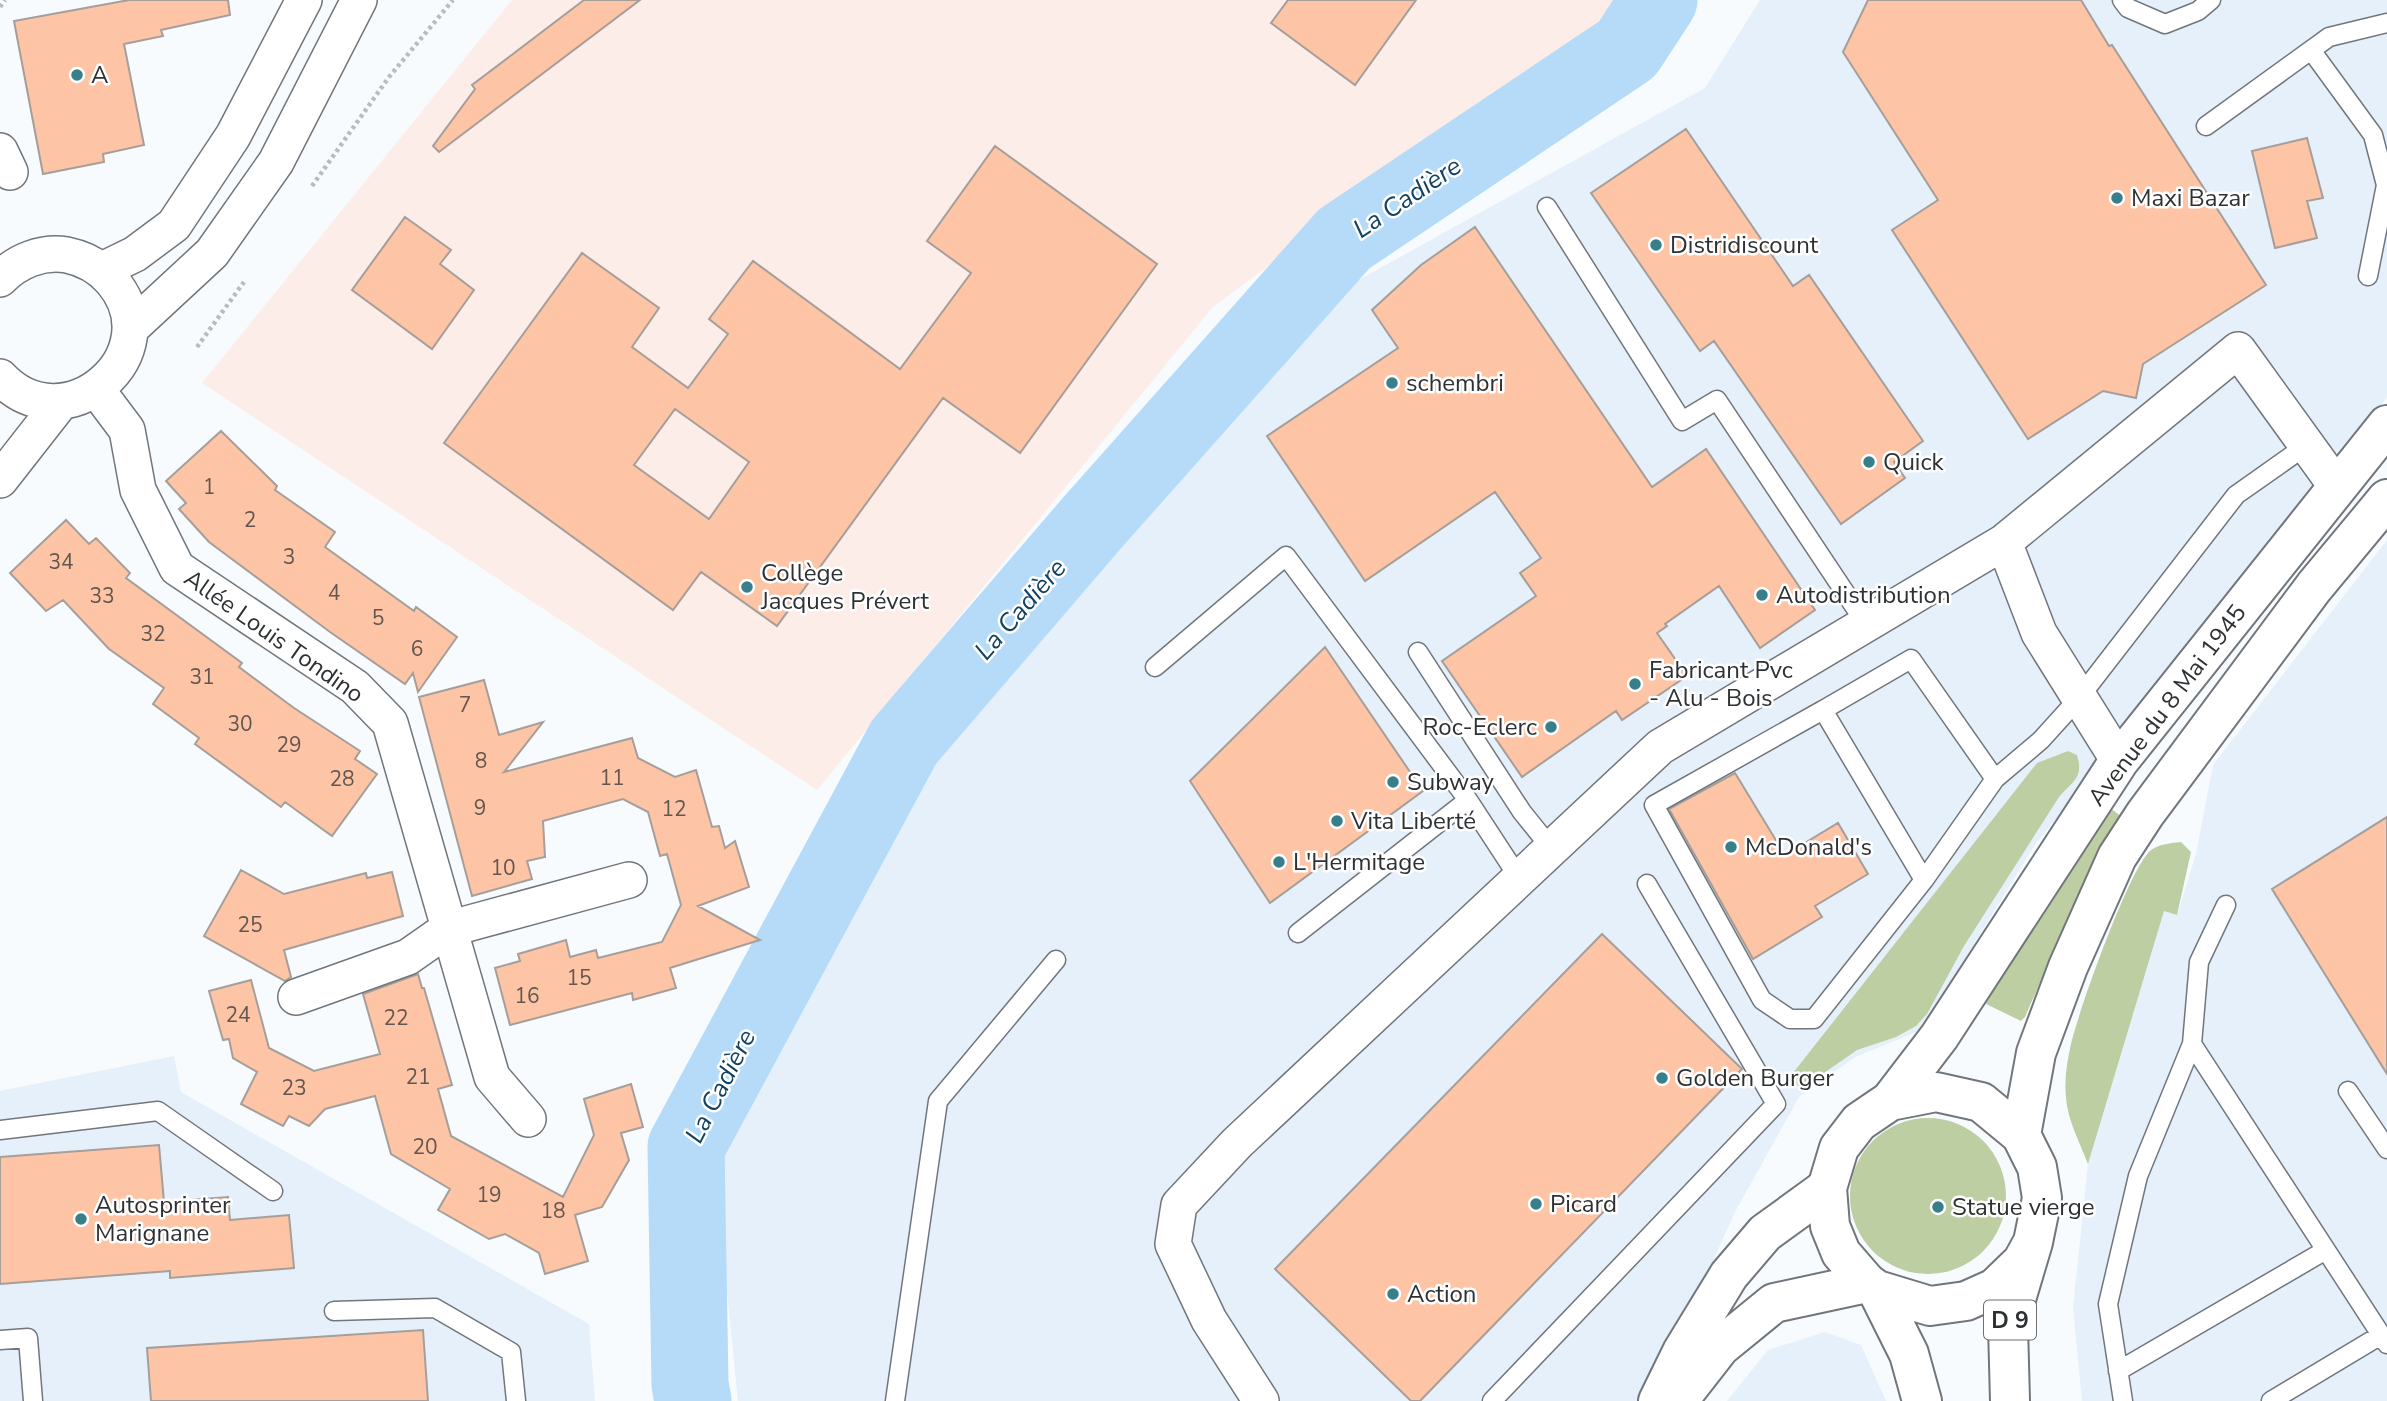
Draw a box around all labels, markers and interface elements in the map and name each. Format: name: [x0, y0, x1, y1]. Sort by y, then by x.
place label: A: [91, 59, 109, 91]
marker: A: [69, 67, 85, 83]
water label: La Cadière: [1346, 148, 1468, 246]
place label: Maxi Bazar: [2131, 182, 2250, 214]
marker: Maxi Bazar: [2109, 190, 2125, 206]
place label: Distridiscount: [1670, 229, 1819, 261]
marker: Distridiscount: [1648, 237, 1664, 253]
place label: schembri: [1406, 367, 1504, 399]
marker: schembri: [1384, 375, 1400, 391]
place label: Quick: [1883, 446, 1945, 478]
marker: Quick: [1861, 454, 1877, 470]
house number: 1: [203, 473, 215, 501]
house number: 2: [244, 506, 256, 534]
house number: 3: [283, 543, 295, 571]
house number: 34: [48, 548, 74, 576]
water label: La Cadière: [967, 551, 1074, 667]
place label: Collège Jacques Prévert: [760, 557, 929, 617]
street label: Allée Louis Tondino: [178, 562, 370, 710]
house number: 4: [328, 579, 340, 607]
marker: Collège Jacques Prévert: [739, 579, 755, 595]
place label: Autodistribution: [1776, 579, 1951, 611]
house number: 33: [89, 582, 115, 610]
marker: Autodistribution: [1754, 587, 1770, 603]
street label: Avenue du 8 Mai 1945: [2081, 598, 2253, 812]
house number: 5: [372, 604, 384, 632]
house number: 32: [140, 620, 166, 648]
house number: 6: [411, 635, 423, 663]
place label: Fabricant Pvc - Alu - Bois: [1649, 654, 1793, 714]
house number: 31: [189, 663, 215, 691]
marker: Fabricant Pvc - Alu - Bois: [1627, 676, 1643, 692]
house number: 7: [459, 691, 471, 719]
house number: 30: [227, 710, 253, 738]
place label: Roc-Eclerc: [1423, 711, 1537, 743]
marker: Roc-Eclerc: [1543, 719, 1559, 735]
house number: 29: [276, 731, 302, 759]
house number: 8: [475, 747, 487, 775]
house number: 11: [599, 764, 625, 792]
house number: 28: [329, 765, 355, 793]
place label: Subway: [1407, 766, 1495, 798]
marker: Subway: [1385, 774, 1401, 790]
house number: 9: [474, 794, 486, 822]
house number: 12: [661, 795, 687, 823]
place label: Vita Liberté: [1350, 805, 1476, 837]
marker: Vita Liberté: [1329, 813, 1345, 829]
place label: McDonald's: [1745, 831, 1872, 863]
marker: McDonald's: [1723, 839, 1739, 855]
place label: L'Hermitage: [1293, 846, 1425, 878]
house number: 10: [490, 854, 516, 882]
marker: L'Hermitage: [1271, 854, 1287, 870]
house number: 25: [237, 911, 263, 939]
house number: 15: [566, 964, 592, 992]
house number: 16: [514, 982, 540, 1010]
house number: 24: [225, 1001, 251, 1029]
house number: 22: [383, 1004, 409, 1032]
water label: La Cadière: [677, 1023, 764, 1149]
place label: Golden Burger: [1676, 1062, 1834, 1094]
house number: 21: [405, 1063, 431, 1091]
marker: Golden Burger: [1654, 1070, 1670, 1086]
house number: 23: [281, 1074, 307, 1102]
house number: 20: [412, 1133, 438, 1161]
house number: 19: [476, 1181, 502, 1209]
place label: Picard: [1550, 1188, 1617, 1220]
place label: Autosprinter Marignane: [95, 1189, 231, 1249]
place label: Statue vierge: [1952, 1191, 2095, 1223]
marker: Picard: [1528, 1196, 1544, 1212]
house number: 18: [540, 1197, 566, 1225]
marker: Statue vierge: [1930, 1199, 1946, 1215]
marker: Autosprinter Marignane: [73, 1211, 89, 1227]
place label: Action: [1407, 1278, 1476, 1310]
marker: Action: [1385, 1286, 1401, 1302]
road number: D 9: [1984, 1301, 2036, 1340]

